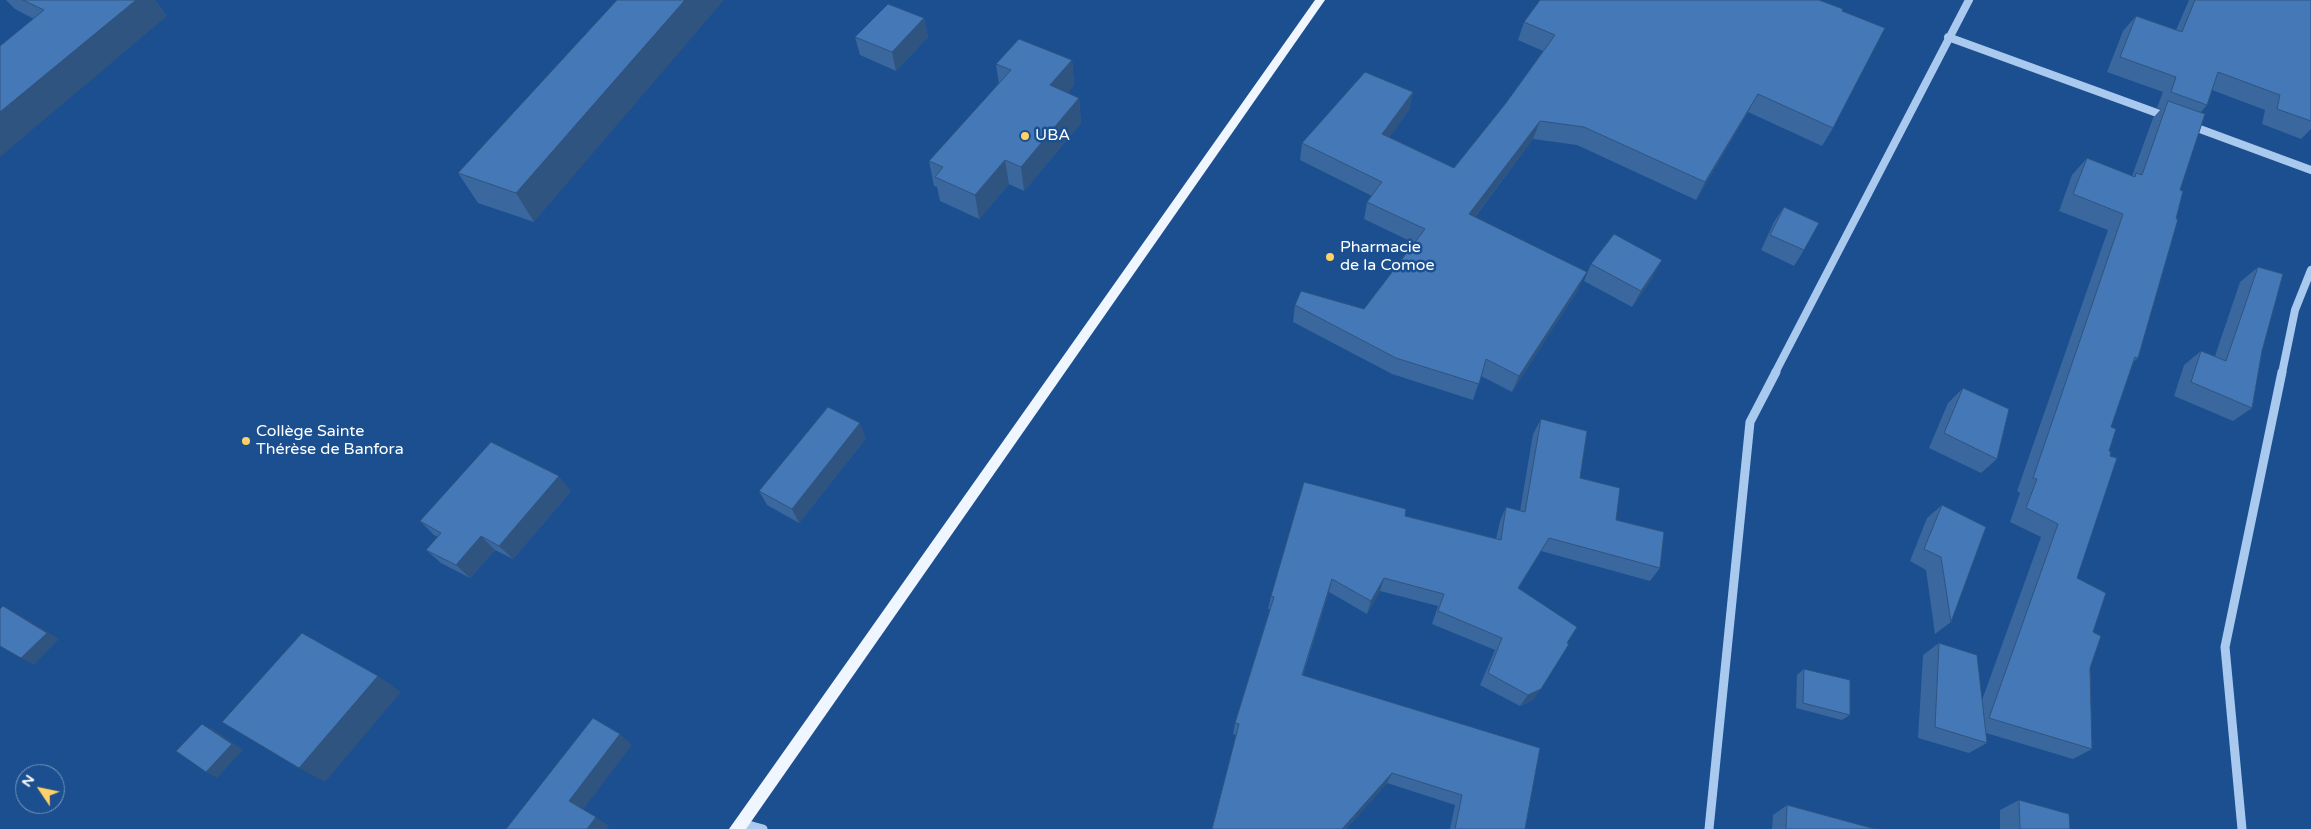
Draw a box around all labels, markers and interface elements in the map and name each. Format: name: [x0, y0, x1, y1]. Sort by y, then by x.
place label: UBA: [1035, 126, 1070, 146]
marker: UBA: [1019, 130, 1031, 142]
place label: Pharmacie de la Comoe: [1340, 238, 1435, 276]
marker: Pharmacie de la Comoe: [1324, 251, 1336, 263]
place label: Collège Sainte Thérèse de Banfora: [256, 422, 404, 460]
marker: Collège Sainte Thérèse de Banfora: [240, 435, 252, 447]
north arrow: [15, 764, 65, 814]
text: N: [18, 771, 38, 790]

